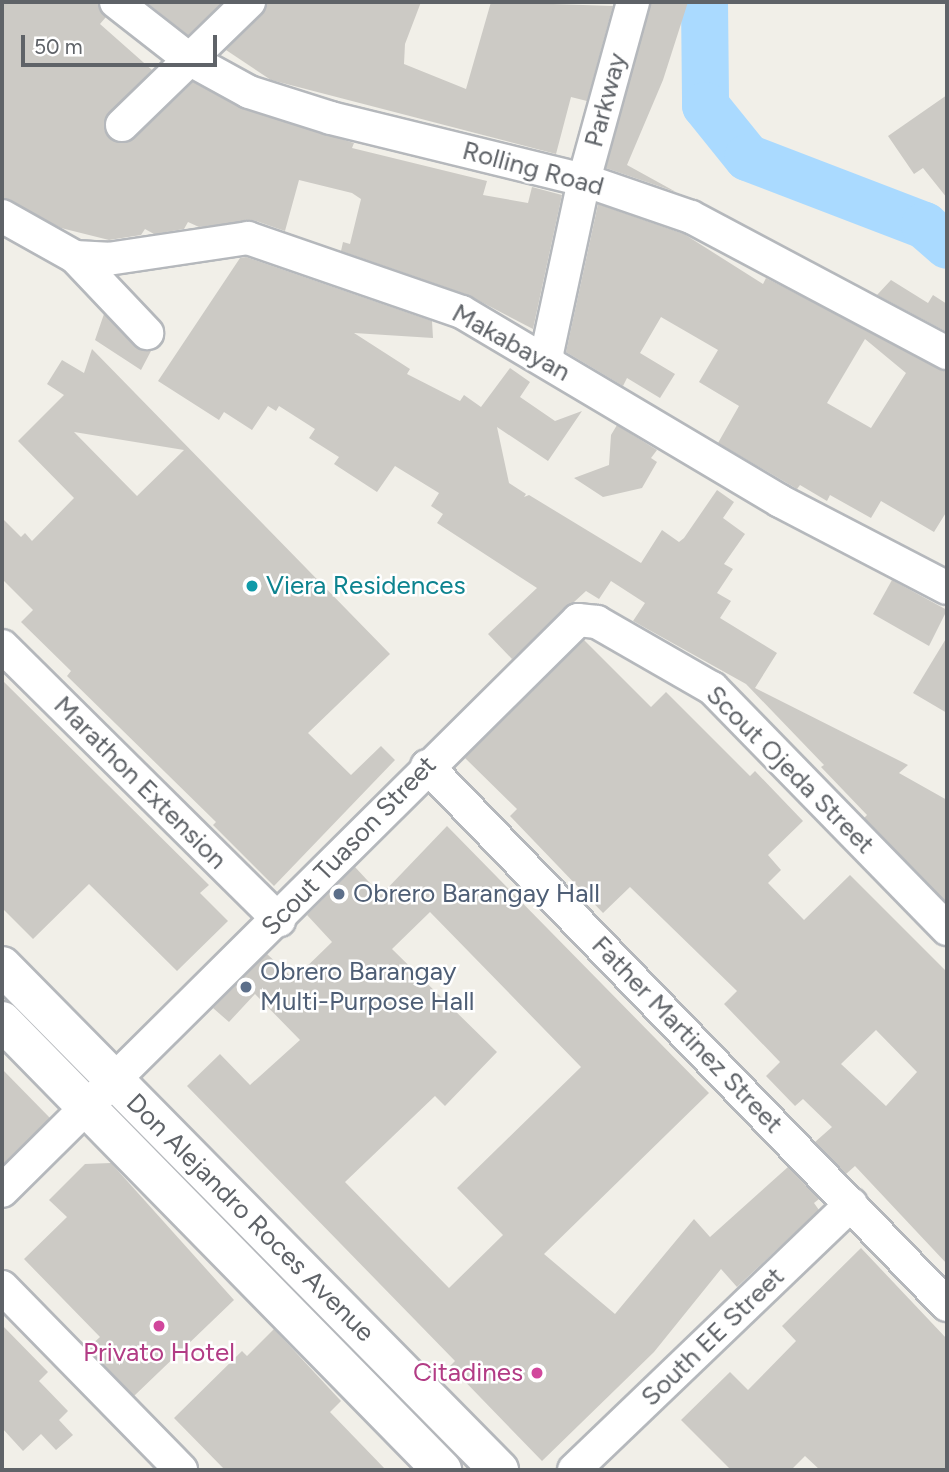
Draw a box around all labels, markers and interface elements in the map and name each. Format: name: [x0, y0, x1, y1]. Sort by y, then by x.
scale bar: [24, 21, 220, 65]
text: 50 m: [34, 34, 83, 59]
street label: Parkway: [578, 49, 634, 151]
street label: Rolling Road: [459, 135, 607, 203]
street label: Makabayan: [446, 298, 576, 388]
place label: Viera Residences: [266, 570, 466, 602]
marker: Viera Residences: [244, 578, 260, 594]
street label: Scout Ojeda Street: [699, 679, 881, 861]
street label: Marathon Extension: [47, 690, 233, 876]
street label: Scout Tuason Street: [255, 750, 443, 942]
place label: Obrero Barangay Hall: [353, 878, 600, 910]
marker: Obrero Barangay Hall: [331, 886, 347, 902]
street label: Father Martinez Street: [585, 930, 789, 1140]
place label: Obrero Barangay Multi-Purpose Hall: [260, 956, 475, 1018]
marker: Obrero Barangay Multi-Purpose Hall: [238, 979, 254, 995]
street label: Don Alejandro Roces Avenue: [120, 1088, 380, 1348]
street label: South EE Street: [635, 1261, 791, 1413]
marker: Privato Hotel: [151, 1318, 167, 1334]
place label: Privato Hotel: [83, 1337, 235, 1369]
place label: Citadines: [413, 1357, 523, 1389]
marker: Citadines: [529, 1365, 545, 1381]

